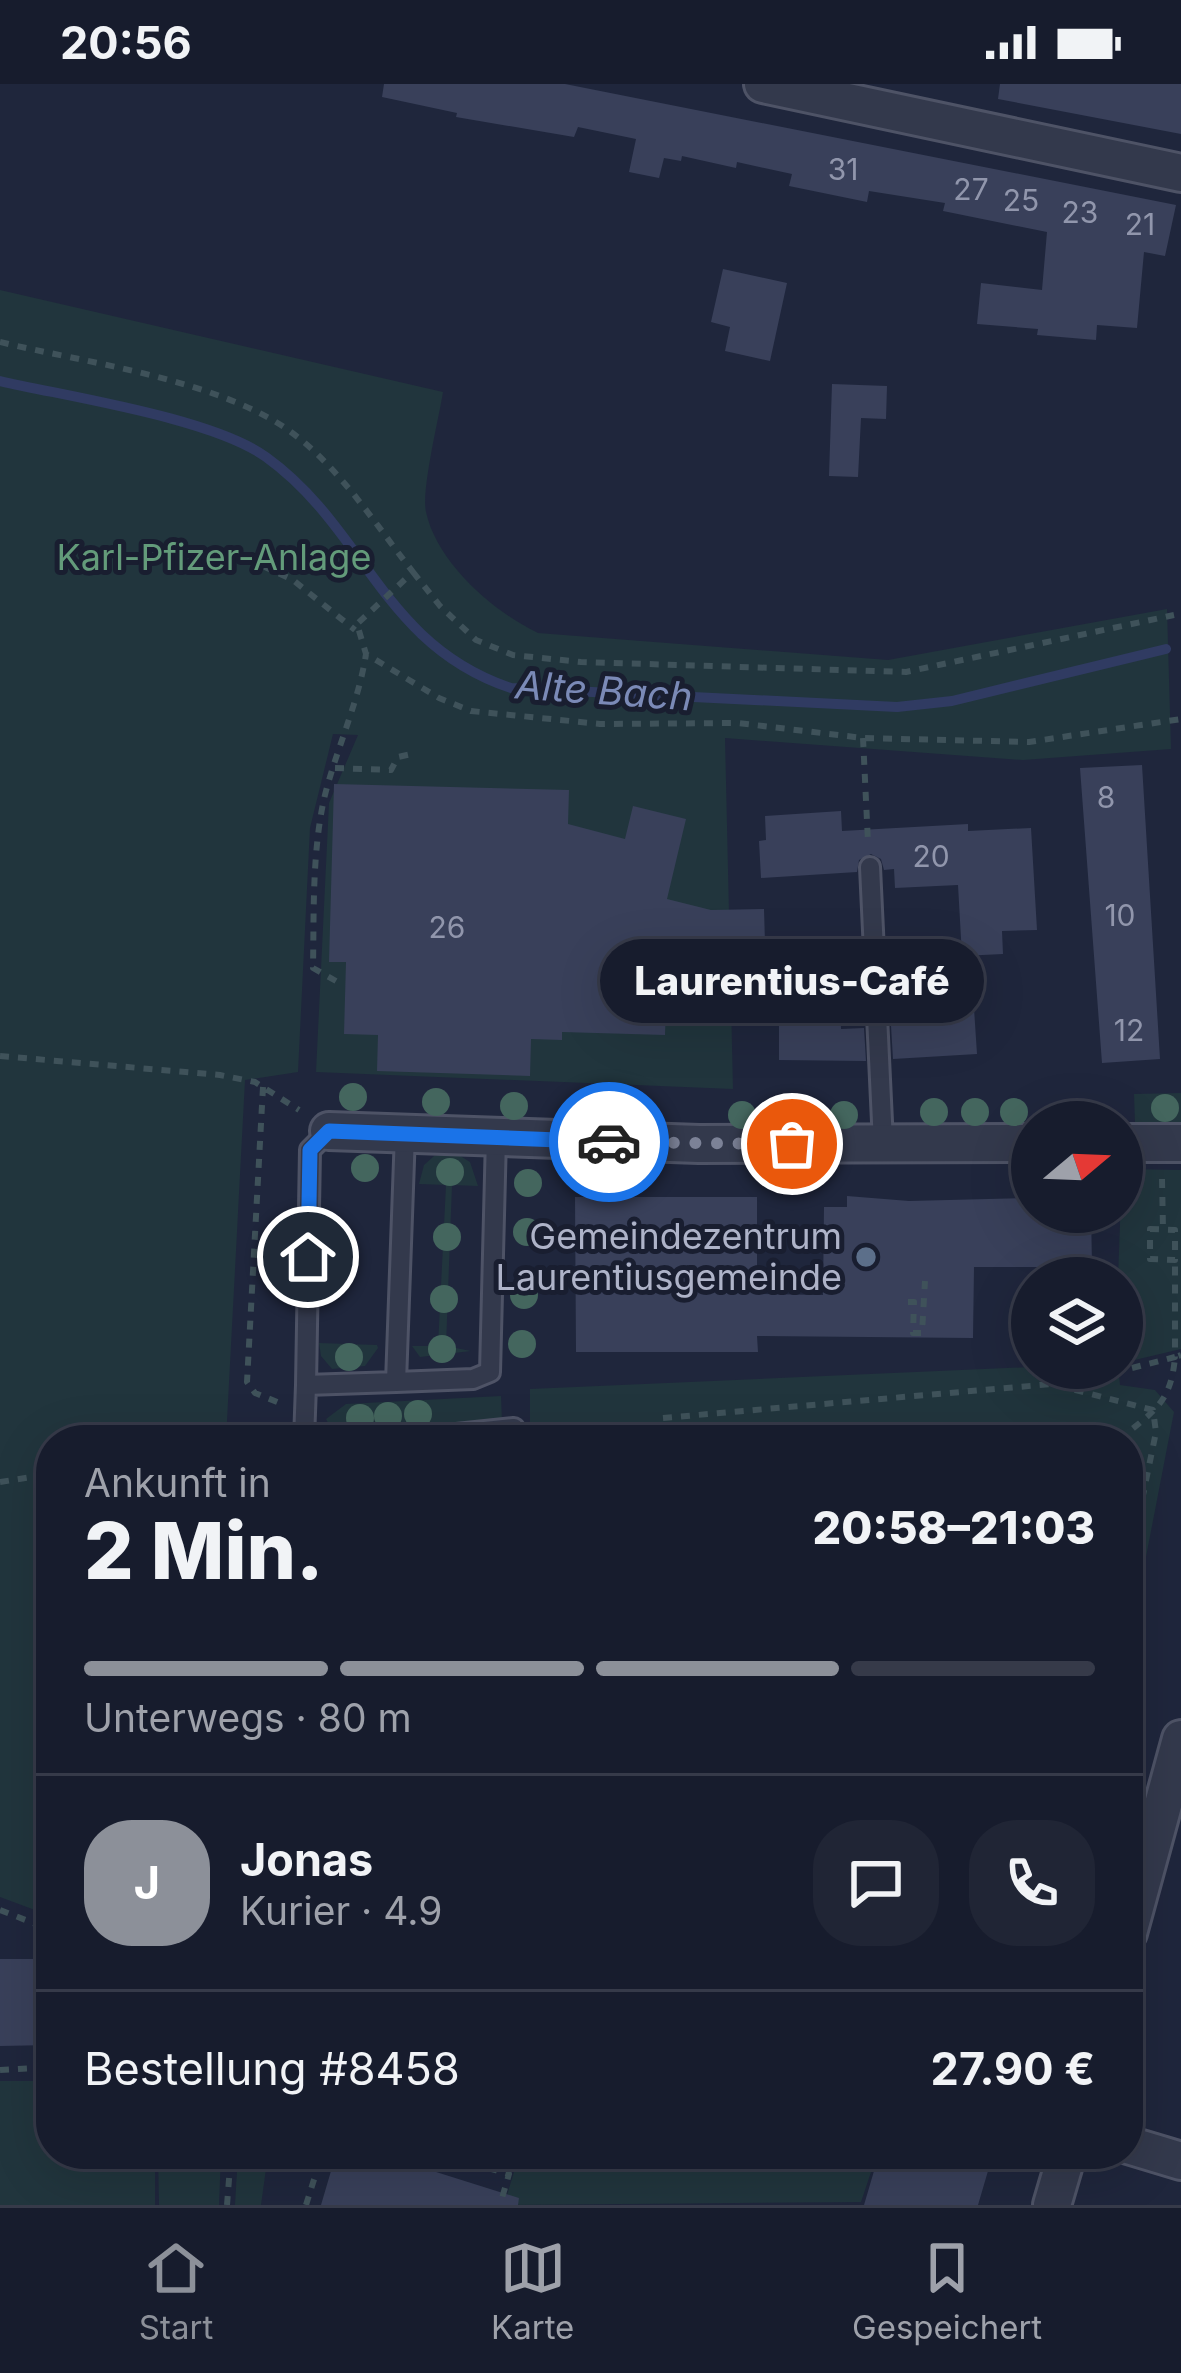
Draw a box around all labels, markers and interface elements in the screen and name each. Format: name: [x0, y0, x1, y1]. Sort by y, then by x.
text: 20:56: [60, 15, 192, 70]
house number: 31: [828, 151, 858, 187]
house number: 27: [953, 171, 989, 207]
house number: 25: [1003, 182, 1039, 218]
house number: 23: [1062, 194, 1098, 230]
house number: 21: [1125, 206, 1155, 242]
park label: Karl-Pfizer-Anlage: [57, 535, 371, 579]
water label: Alte Bach: [513, 660, 694, 720]
house number: 8: [1097, 779, 1115, 815]
house number: 20: [912, 838, 950, 874]
house number: 10: [1104, 897, 1136, 933]
house number: 26: [429, 909, 465, 945]
callout: Laurentius-Café: [600, 940, 984, 1024]
text: Laurentius-Café: [634, 957, 950, 1004]
house number: 12: [1114, 1012, 1144, 1048]
courier: [549, 1082, 669, 1202]
pin: [741, 1093, 843, 1195]
north arrow: [1011, 1101, 1143, 1233]
map controls: [1011, 1101, 1143, 1389]
icon: car: [576, 1109, 642, 1175]
icon: bag: [759, 1111, 825, 1177]
pin: [257, 1206, 359, 1308]
place label: Gemeindezentrum Laurentiusgemeinde: [496, 1214, 842, 1299]
icon: home: [275, 1224, 341, 1290]
marker: Gemeindezentrum Laurentiusgemeinde: [853, 1244, 879, 1270]
button: layers: [1011, 1257, 1143, 1389]
text: Ankunft in: [84, 1459, 271, 1506]
text: 20:58–21:03: [812, 1500, 1095, 1555]
text: 2 Min.: [84, 1503, 324, 1598]
text: Unterwegs · 80 m: [84, 1694, 412, 1741]
button: chat: [813, 1820, 939, 1946]
button: phone: [969, 1820, 1095, 1946]
text: Jonas: [240, 1832, 373, 1887]
text: J: [134, 1855, 160, 1910]
text: Kurier · 4.9: [240, 1887, 442, 1934]
text: Bestellung #8458: [84, 2041, 460, 2096]
text: 27.90 €: [931, 2041, 1095, 2096]
tab: Start: [139, 2235, 213, 2347]
tab: Karte: [491, 2235, 574, 2347]
tab: Gespeichert: [852, 2235, 1042, 2347]

